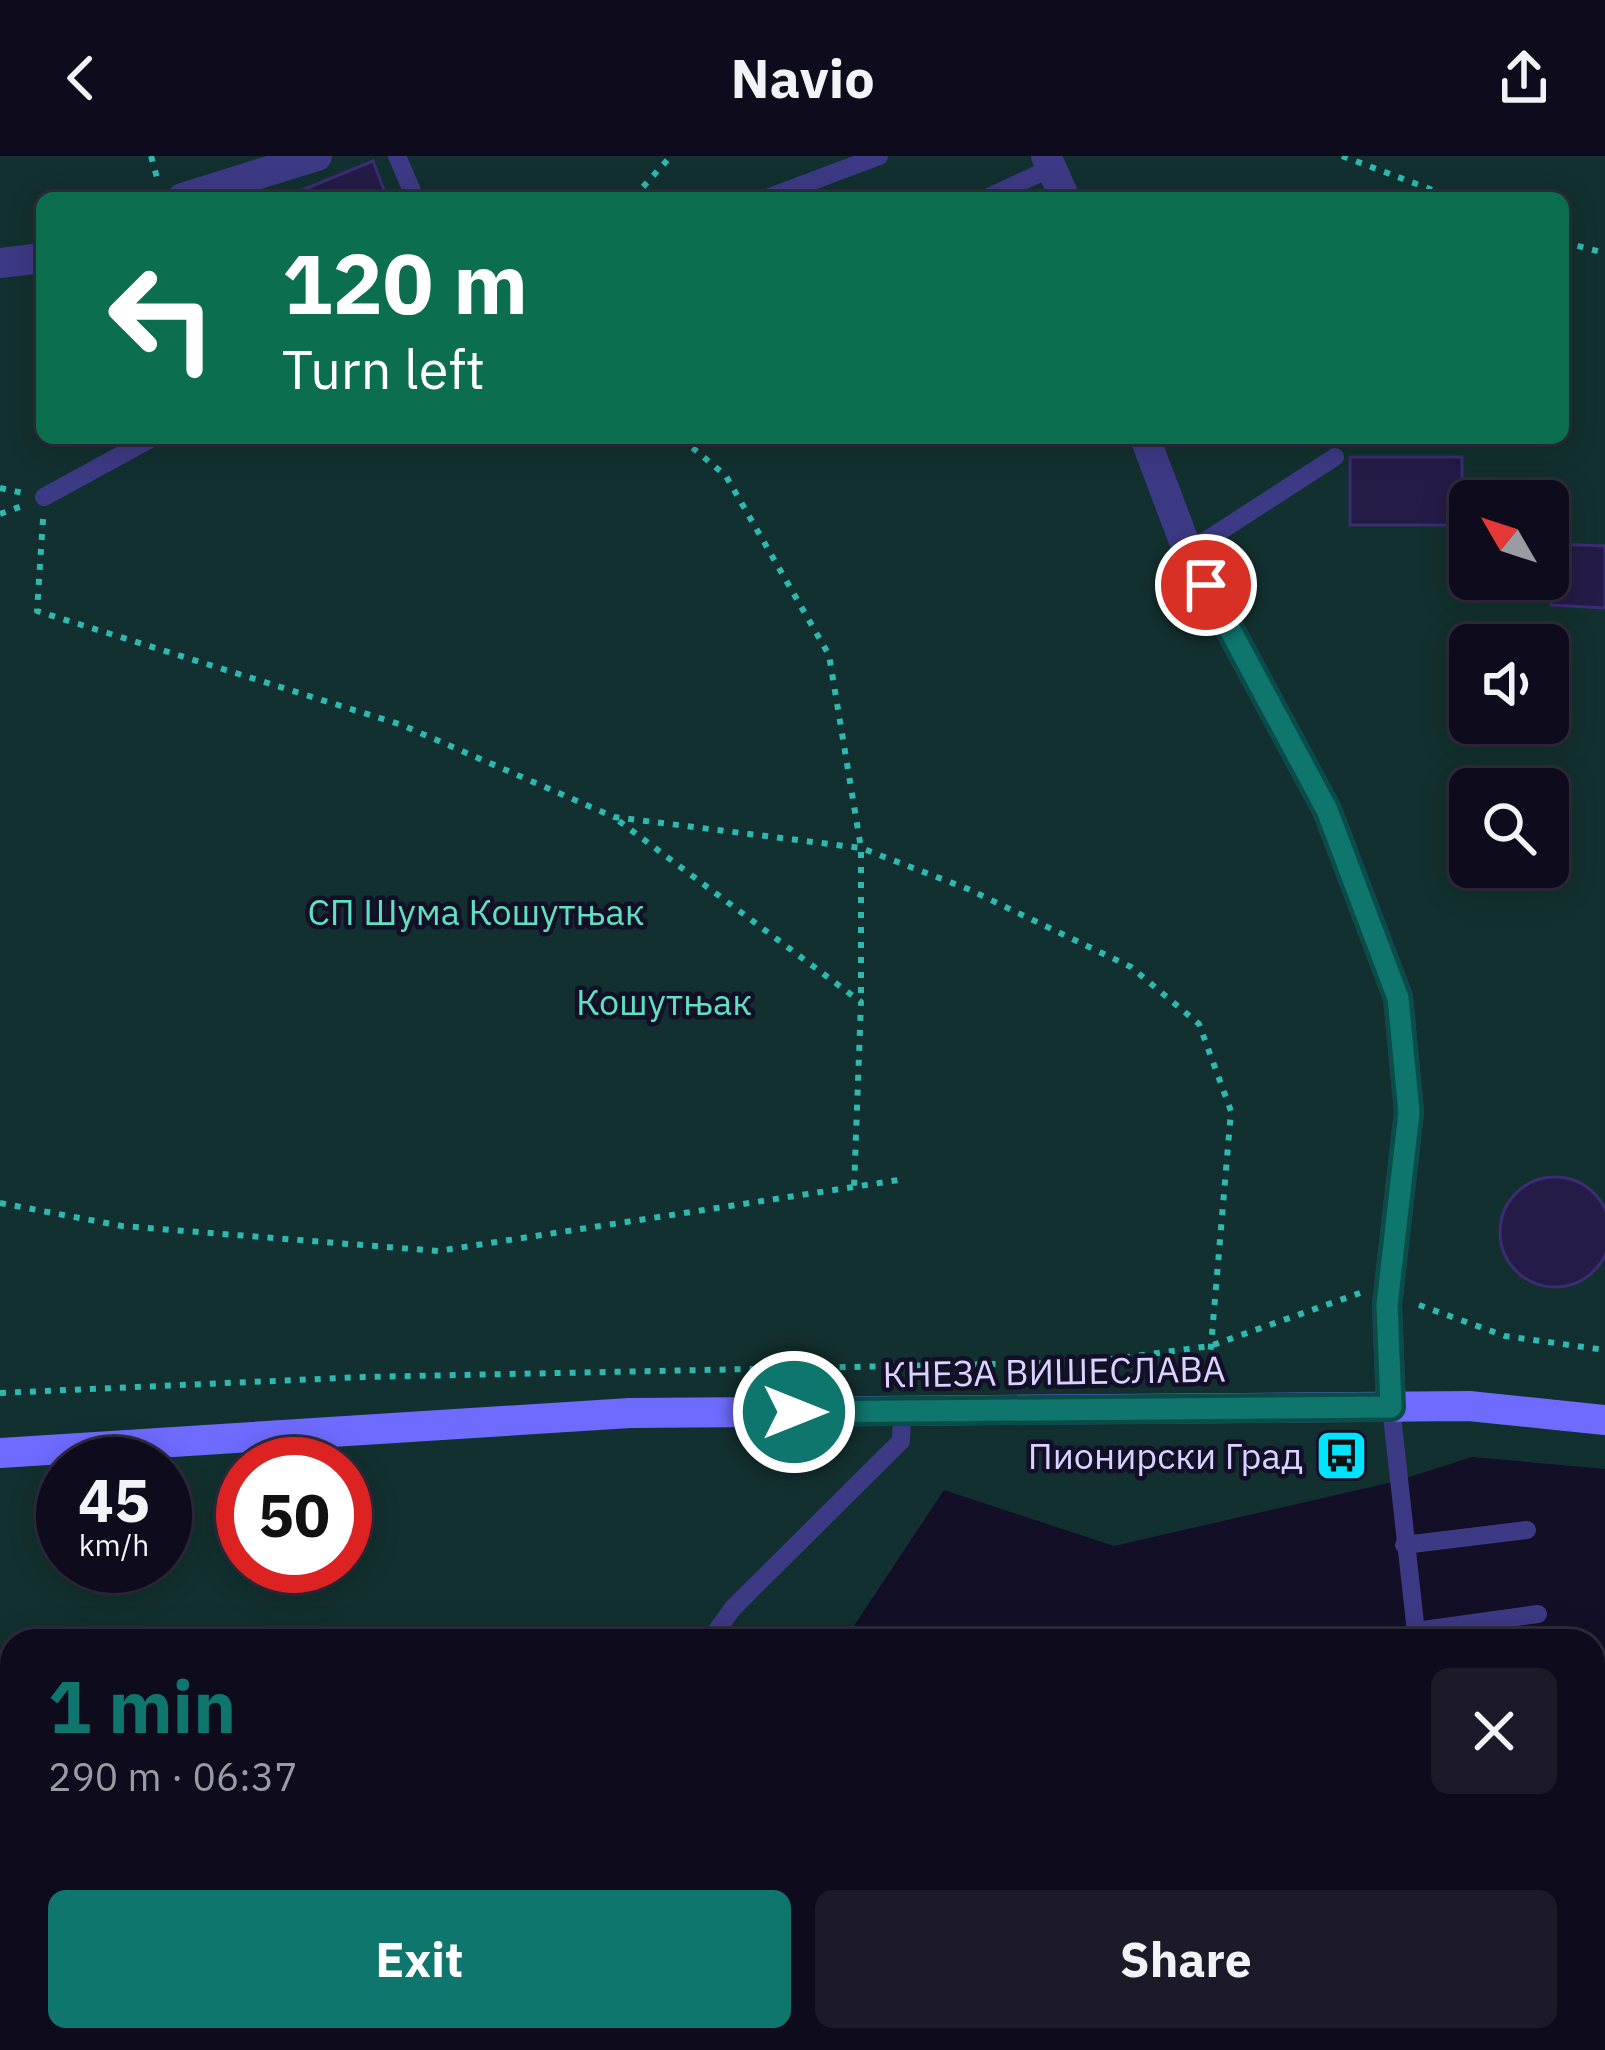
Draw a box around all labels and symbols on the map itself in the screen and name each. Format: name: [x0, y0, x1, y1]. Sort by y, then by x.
north arrow: [1449, 480, 1569, 600]
pin: [1155, 534, 1257, 636]
park label: СП Шума Кошутњак: [308, 888, 644, 935]
park label: Кошутњак: [576, 978, 752, 1025]
street label: КНЕЗА ВИШЕСЛАВА: [882, 1345, 1226, 1397]
position arrow: [731, 1349, 857, 1475]
bus stop icon: Пионирски Град: [1314, 1427, 1370, 1483]
place label: Пионирски Град: [1028, 1432, 1303, 1479]
speed limit sign: 50: [216, 1437, 372, 1593]

